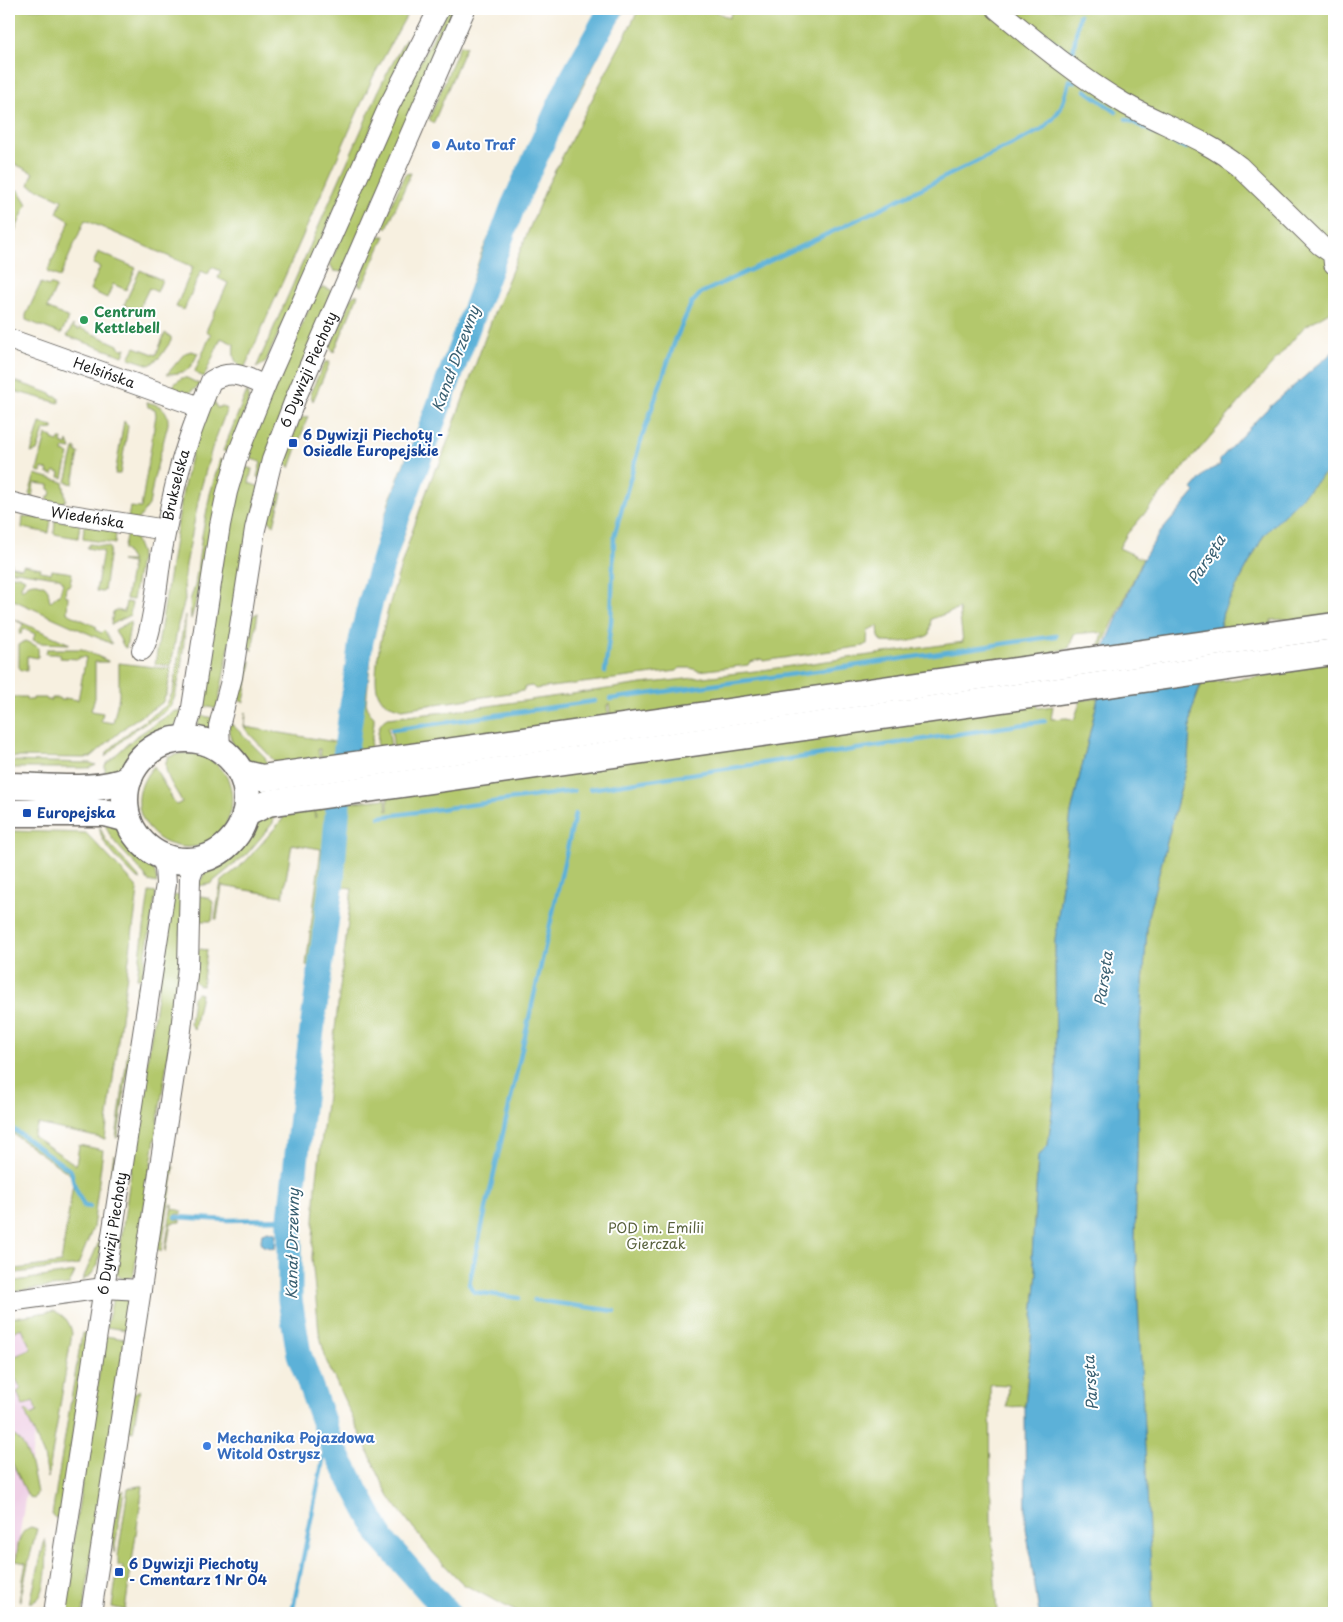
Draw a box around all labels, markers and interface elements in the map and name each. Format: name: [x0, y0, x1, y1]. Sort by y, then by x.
place label: Auto Traf: [446, 134, 516, 155]
marker: Auto Traf: [430, 139, 442, 151]
place label: Centrum Kettlebell: [94, 301, 160, 338]
water label: Kanał Drzewny: [425, 301, 485, 415]
street label: 6 Dywizji Piechoty: [274, 308, 342, 430]
marker: Centrum Kettlebell: [78, 314, 90, 326]
street label: Helsińska: [71, 352, 138, 393]
place label: 6 Dywizji Piechoty - Osiedle Europejskie: [303, 424, 444, 461]
marker: 6 Dywizji Piechoty - Osiedle Europejskie: [287, 437, 299, 449]
street label: Brukselska: [157, 446, 195, 522]
street label: Wiedeńska: [49, 501, 126, 533]
water label: Parsęta: [1181, 529, 1231, 588]
place label: Europejska: [37, 802, 116, 823]
marker: Europejska: [21, 807, 33, 819]
water label: Parsęta: [1087, 949, 1118, 1008]
street label: 6 Dywizji Piechoty: [92, 1170, 132, 1296]
water label: Kanał Drzewny: [279, 1187, 304, 1300]
park label: POD im. Emilii Gierczak: [608, 1217, 704, 1254]
water label: Parsęta: [1076, 1354, 1103, 1411]
place label: Mechanika Pojazdowa Witold Ostrysz: [217, 1427, 375, 1464]
marker: Mechanika Pojazdowa Witold Ostrysz: [201, 1440, 213, 1452]
place label: 6 Dywizji Piechoty - Cmentarz 1 Nr 04: [129, 1553, 267, 1590]
marker: 6 Dywizji Piechoty - Cmentarz 1 Nr 04: [113, 1566, 125, 1578]

